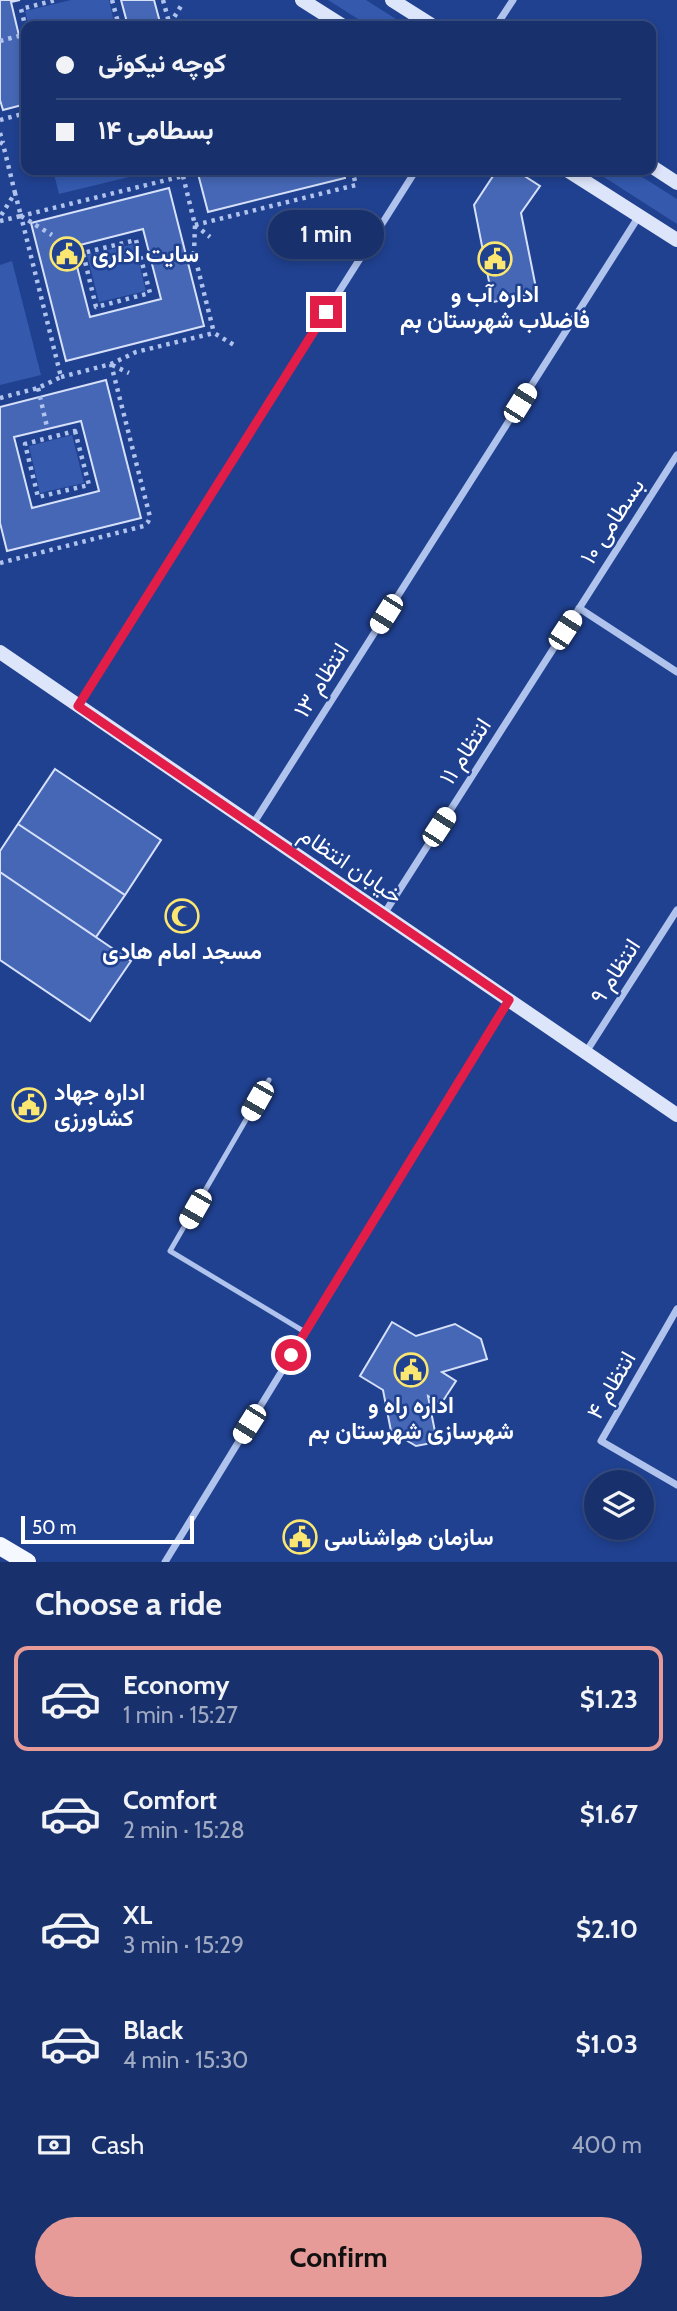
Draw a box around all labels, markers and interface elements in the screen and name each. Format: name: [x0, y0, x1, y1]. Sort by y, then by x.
text: کوچه نیکوئی: [98, 47, 226, 79]
text: بسطامی ۱۴: [98, 114, 214, 146]
callout: 1 min: [268, 210, 384, 260]
text: 1 min: [300, 220, 352, 248]
public building icon: سایت اداری: [48, 235, 86, 273]
place label: سایت اداری: [92, 240, 199, 269]
public building icon: اداره آب و فاضلاب شهرستان بم: [476, 240, 514, 278]
place label: اداره آب و فاضلاب شهرستان بم: [400, 280, 590, 335]
route end: [310, 296, 342, 328]
car: [500, 380, 541, 426]
street label: بسطامی ۱۰: [574, 473, 650, 569]
car: [366, 591, 407, 637]
car: [545, 607, 586, 653]
street label: انتظام ۱۳: [287, 638, 356, 723]
street label: انتظام ۱۱: [433, 712, 498, 790]
car: [419, 804, 460, 850]
street label: خیابان انتظام: [293, 820, 408, 911]
mosque icon: مسجد امام هادی: [163, 897, 201, 935]
street label: انتظام ۹: [584, 933, 647, 1009]
place label: مسجد امام هادی: [102, 937, 262, 966]
place label: اداره جهاد کشاورزی: [54, 1078, 145, 1133]
car: [238, 1078, 277, 1124]
public building icon: اداره جهاد کشاورزی: [10, 1086, 48, 1124]
car: [176, 1186, 215, 1232]
route start: [275, 1339, 307, 1371]
street label: انتظام ۴: [580, 1346, 642, 1424]
public building icon: اداره راه و شهرسازی شهرستان بم: [392, 1351, 430, 1389]
place label: اداره راه و شهرسازی شهرستان بم: [308, 1391, 514, 1446]
car: [229, 1401, 270, 1447]
map controls: [584, 1470, 654, 1540]
button: layers: [584, 1470, 654, 1540]
scale bar: [21, 1513, 194, 1545]
text: 50 m: [32, 1516, 76, 1539]
public building icon: سازمان هواشناسی: [281, 1518, 319, 1556]
place label: سازمان هواشناسی: [324, 1523, 494, 1552]
text: Choose a ride: [35, 1584, 222, 1623]
icon: car: [39, 1667, 102, 1730]
text: Economy: [123, 1669, 229, 1701]
text: $1.23: [580, 1683, 638, 1715]
text: 1 min · 15:27: [123, 1701, 238, 1729]
icon: car: [39, 1782, 102, 1845]
text: Comfort: [123, 1784, 217, 1816]
text: $1.67: [580, 1798, 638, 1830]
text: 2 min · 15:28: [123, 1816, 245, 1844]
icon: car: [39, 1897, 102, 1960]
text: XL: [123, 1899, 152, 1931]
text: $2.10: [576, 1913, 638, 1945]
text: 3 min · 15:29: [123, 1931, 244, 1959]
icon: car: [39, 2012, 102, 2075]
text: Black: [123, 2014, 183, 2046]
text: $1.03: [575, 2028, 638, 2060]
text: 4 min · 15:30: [123, 2046, 248, 2074]
icon: cash: [35, 2126, 73, 2164]
text: Cash: [91, 2129, 144, 2161]
text: 400 m: [571, 2131, 642, 2159]
button: Confirm: [35, 2217, 642, 2297]

